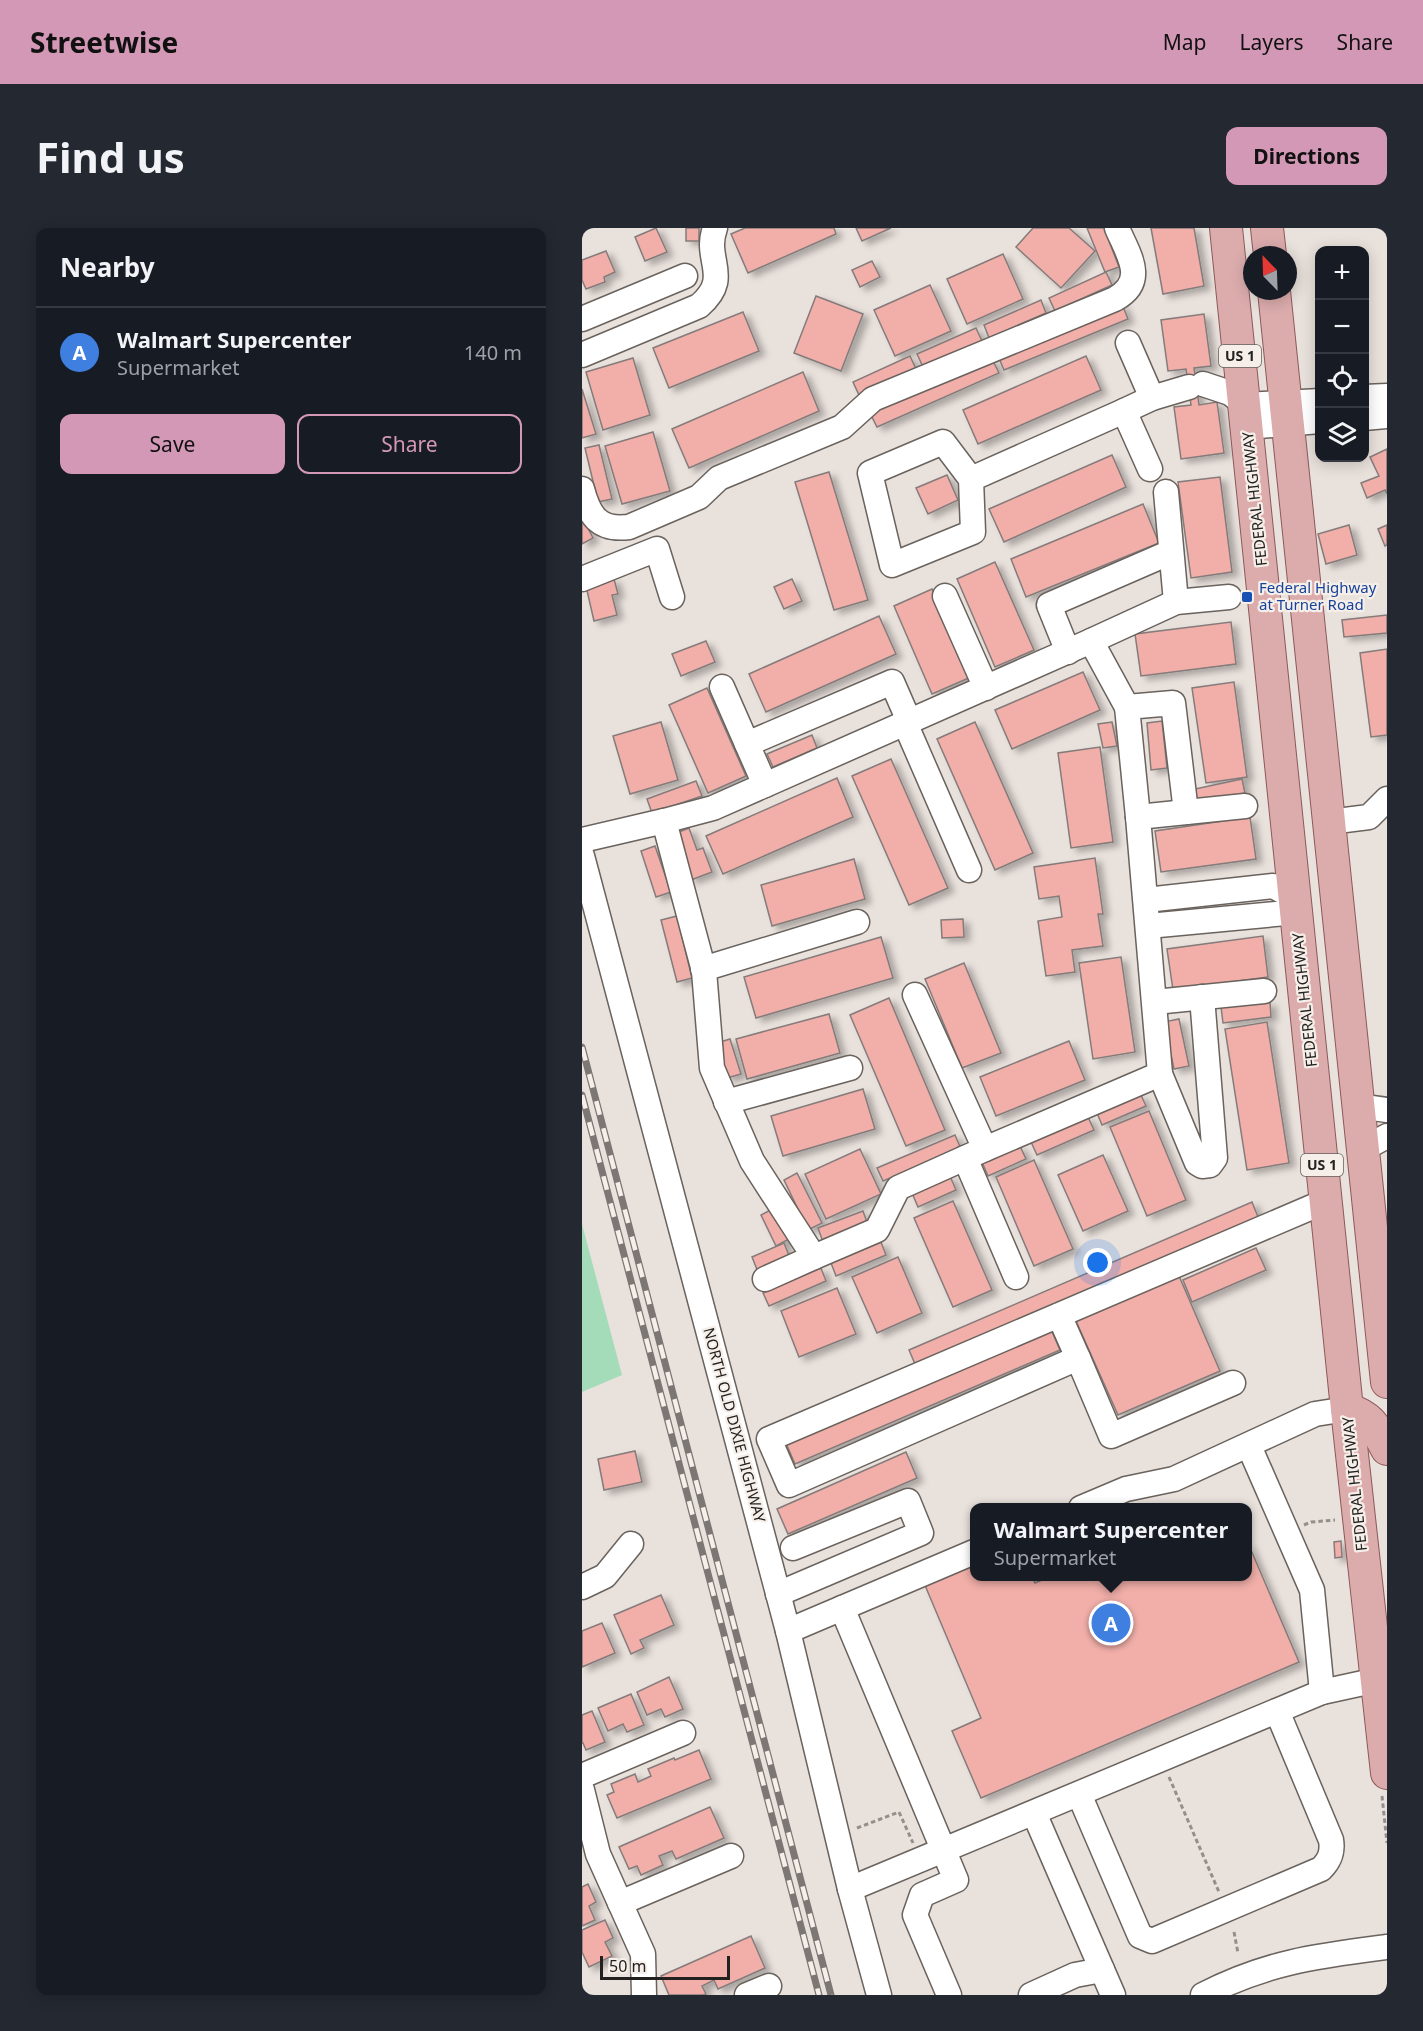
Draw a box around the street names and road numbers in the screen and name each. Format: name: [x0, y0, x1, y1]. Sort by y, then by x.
road number: US 1: [1219, 345, 1261, 367]
street label: FEDERAL HIGHWAY: [1237, 431, 1271, 567]
street label: FEDERAL HIGHWAY: [1287, 932, 1321, 1068]
road number: US 1: [1301, 1154, 1343, 1176]
street label: NORTH OLD DIXIE HIGHWAY: [699, 1325, 771, 1525]
street label: FEDERAL HIGHWAY: [1337, 1416, 1371, 1552]

